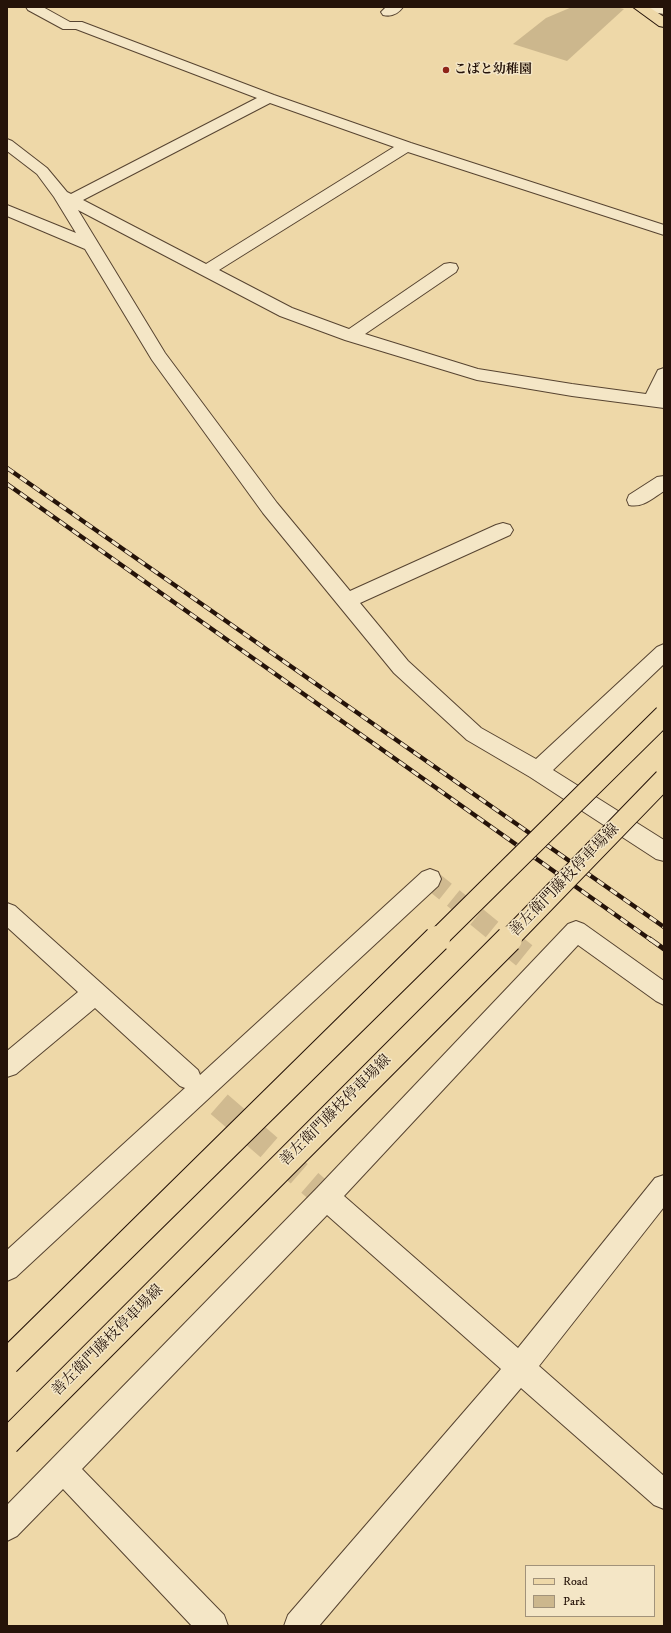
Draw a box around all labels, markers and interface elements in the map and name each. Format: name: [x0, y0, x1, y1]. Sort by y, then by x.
place label: こばと幼稚園: [454, 62, 532, 78]
marker: こばと幼稚園: [441, 65, 451, 75]
street label: 善左衛門藤枝停車場線: [506, 821, 624, 941]
street label: 善左衛門藤枝停車場線: [277, 1052, 395, 1170]
street label: 善左衛門藤枝停車場線: [49, 1282, 167, 1400]
legend: [525, 1565, 655, 1617]
text: Road: [563, 1574, 588, 1589]
text: Park: [563, 1594, 585, 1609]

